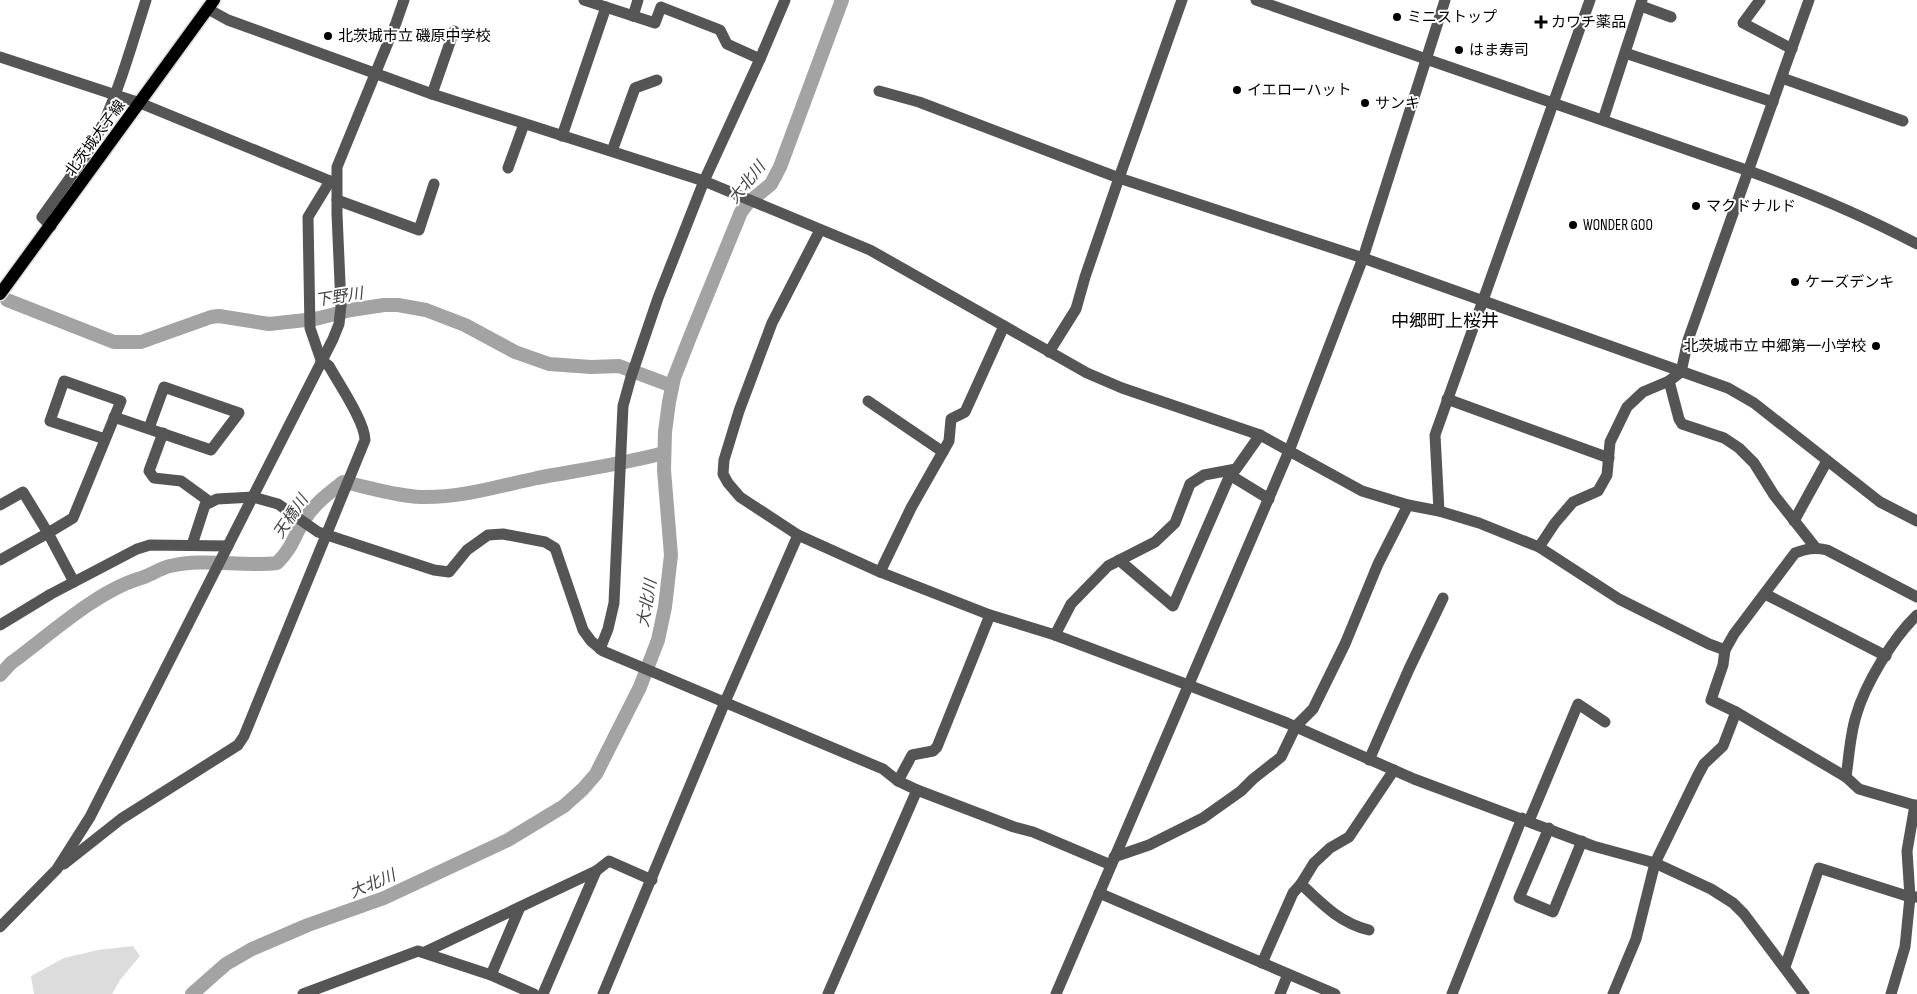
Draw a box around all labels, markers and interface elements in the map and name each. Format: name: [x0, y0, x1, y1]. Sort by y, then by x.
place label: ミニストップ: [1407, 8, 1497, 27]
marker: ミニストップ: [1391, 11, 1403, 23]
place label: カワチ薬品: [1551, 13, 1626, 32]
marker: カワチ薬品: [1535, 16, 1547, 28]
place label: 北茨城市立 磯原中学校: [338, 27, 490, 46]
marker: 北茨城市立 磯原中学校: [322, 30, 334, 42]
place label: はま寿司: [1469, 41, 1529, 60]
marker: はま寿司: [1453, 44, 1465, 56]
place label: イエローハット: [1247, 81, 1352, 100]
marker: イエローハット: [1231, 84, 1243, 96]
place label: サンキ: [1375, 94, 1420, 113]
street label: 北茨城大子線: [61, 96, 130, 180]
marker: サンキ: [1359, 97, 1371, 109]
water label: 大北川: [725, 157, 771, 208]
place label: マクドナルド: [1706, 197, 1796, 216]
marker: マクドナルド: [1690, 200, 1702, 212]
place label: WONDER GOO: [1583, 216, 1653, 235]
marker: WONDER GOO: [1567, 219, 1579, 231]
place label: ケーズデンキ: [1805, 273, 1894, 292]
marker: ケーズデンキ: [1789, 276, 1801, 288]
water label: 下野川: [314, 284, 366, 311]
district label: 中郷町上桜井: [1391, 311, 1499, 332]
place label: 北茨城市立 中郷第一小学校: [1684, 337, 1866, 356]
marker: 北茨城市立 中郷第一小学校: [1870, 340, 1882, 352]
water label: 天橋川: [270, 490, 314, 542]
water label: 大北川: [634, 576, 661, 629]
water label: 大北川: [347, 865, 400, 903]

